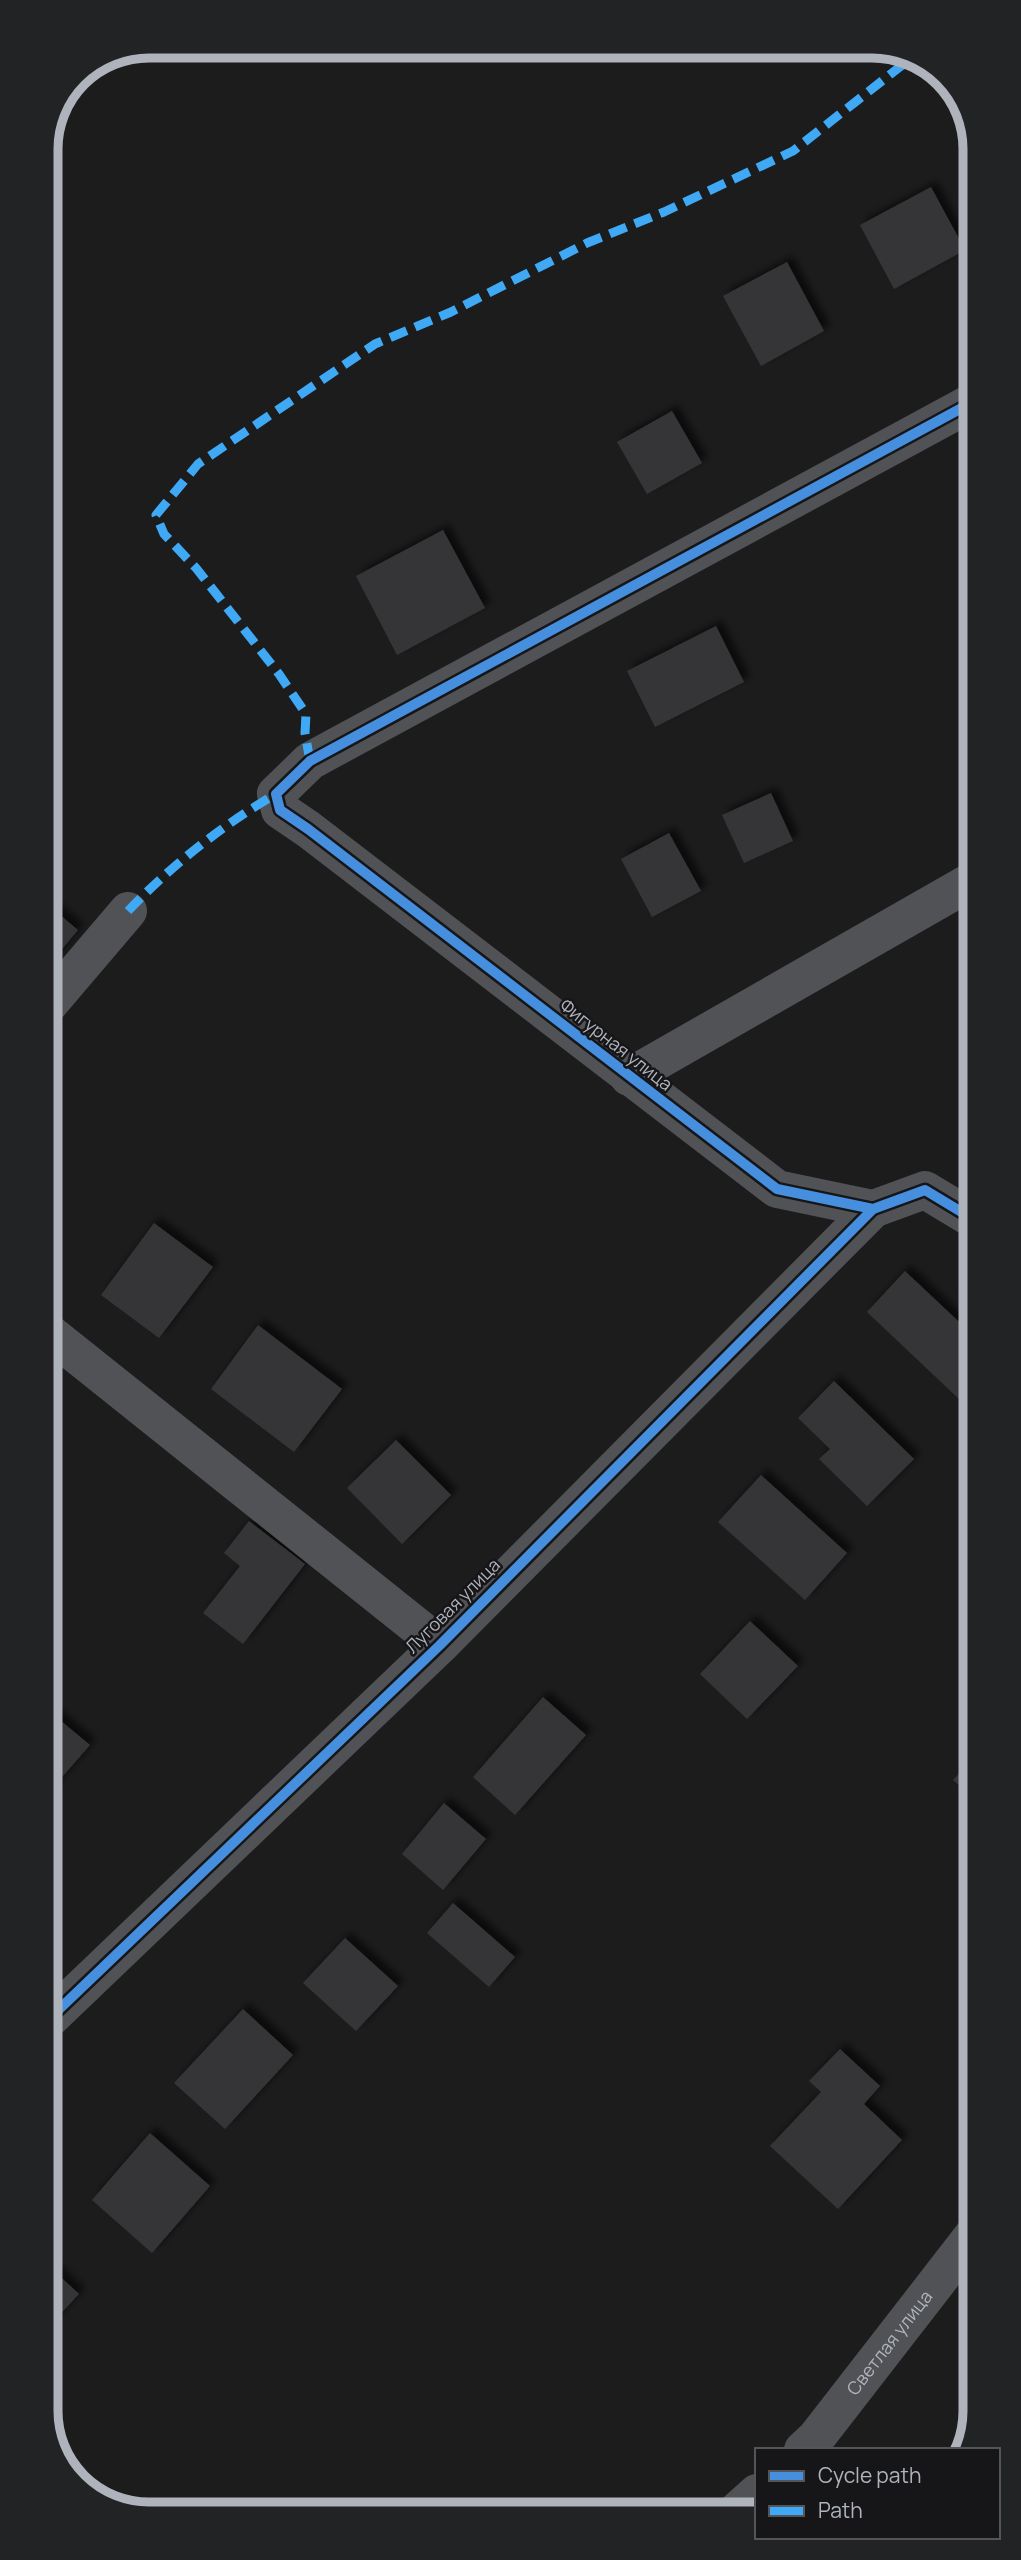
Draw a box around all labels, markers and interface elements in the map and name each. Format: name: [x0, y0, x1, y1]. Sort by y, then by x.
street label: Фигурная улица: [555, 993, 678, 1096]
street label: Луговая улица: [400, 1553, 505, 1658]
street label: Светлая улица: [841, 2285, 937, 2400]
legend: [755, 2448, 1000, 2539]
text: Cycle path: [818, 2461, 921, 2489]
text: Path: [818, 2496, 863, 2524]

